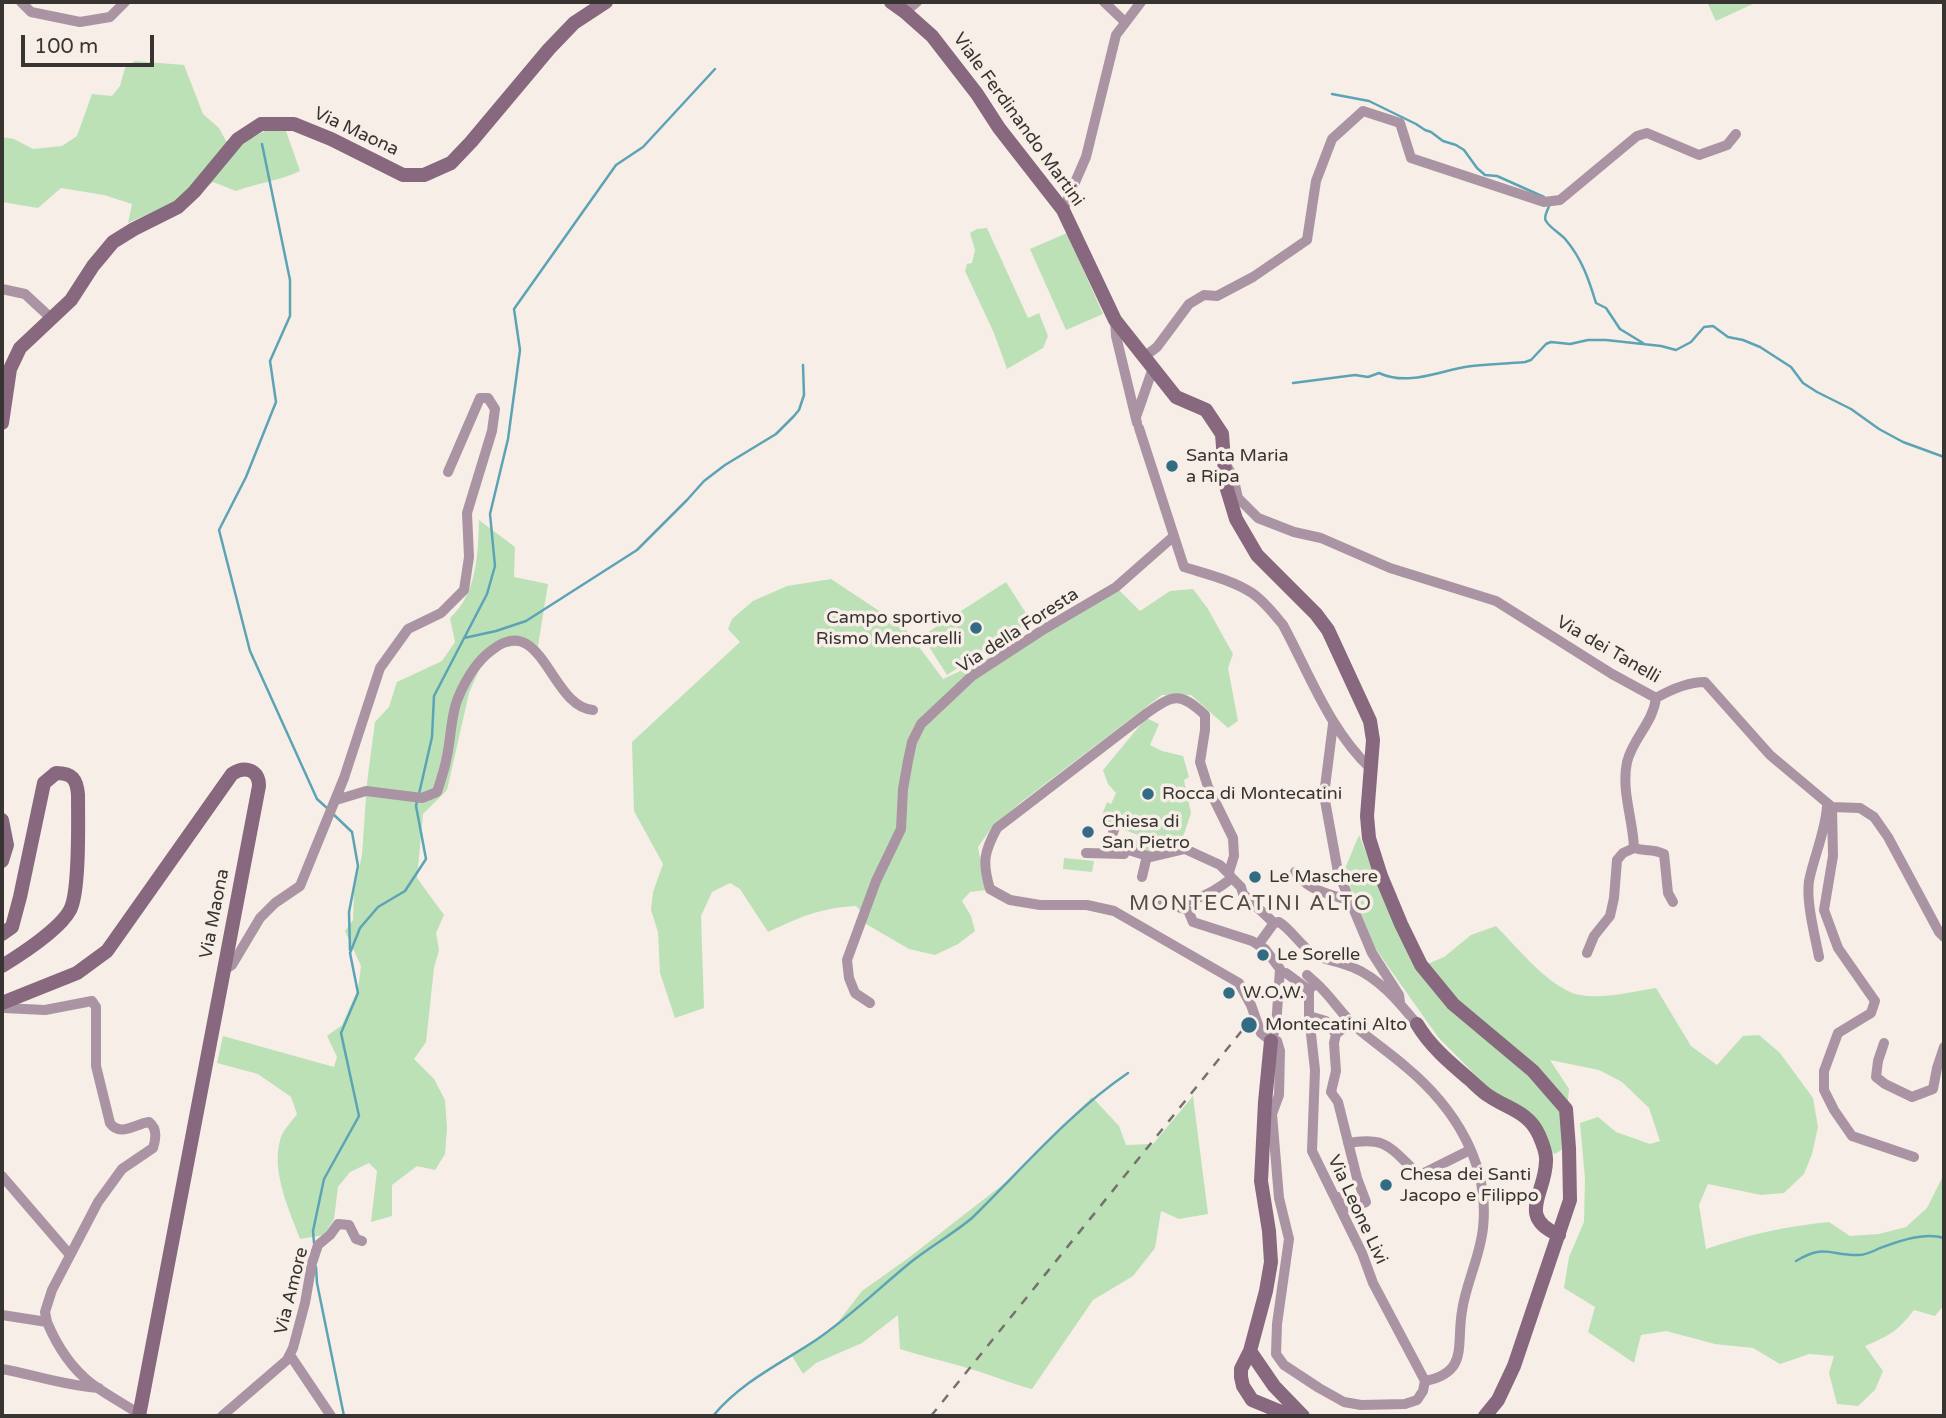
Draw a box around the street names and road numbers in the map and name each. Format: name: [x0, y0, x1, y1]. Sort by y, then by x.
street label: Viale Ferdinando Martini: [948, 29, 1088, 211]
street label: Via Maona: [310, 103, 402, 161]
street label: Via della Foresta: [953, 584, 1083, 678]
street label: Via dei Tanelli: [1552, 612, 1664, 688]
street label: Via Maona: [196, 867, 234, 961]
street label: Via Leone Livi: [1322, 1152, 1392, 1268]
street label: Via Amore: [271, 1245, 313, 1337]

